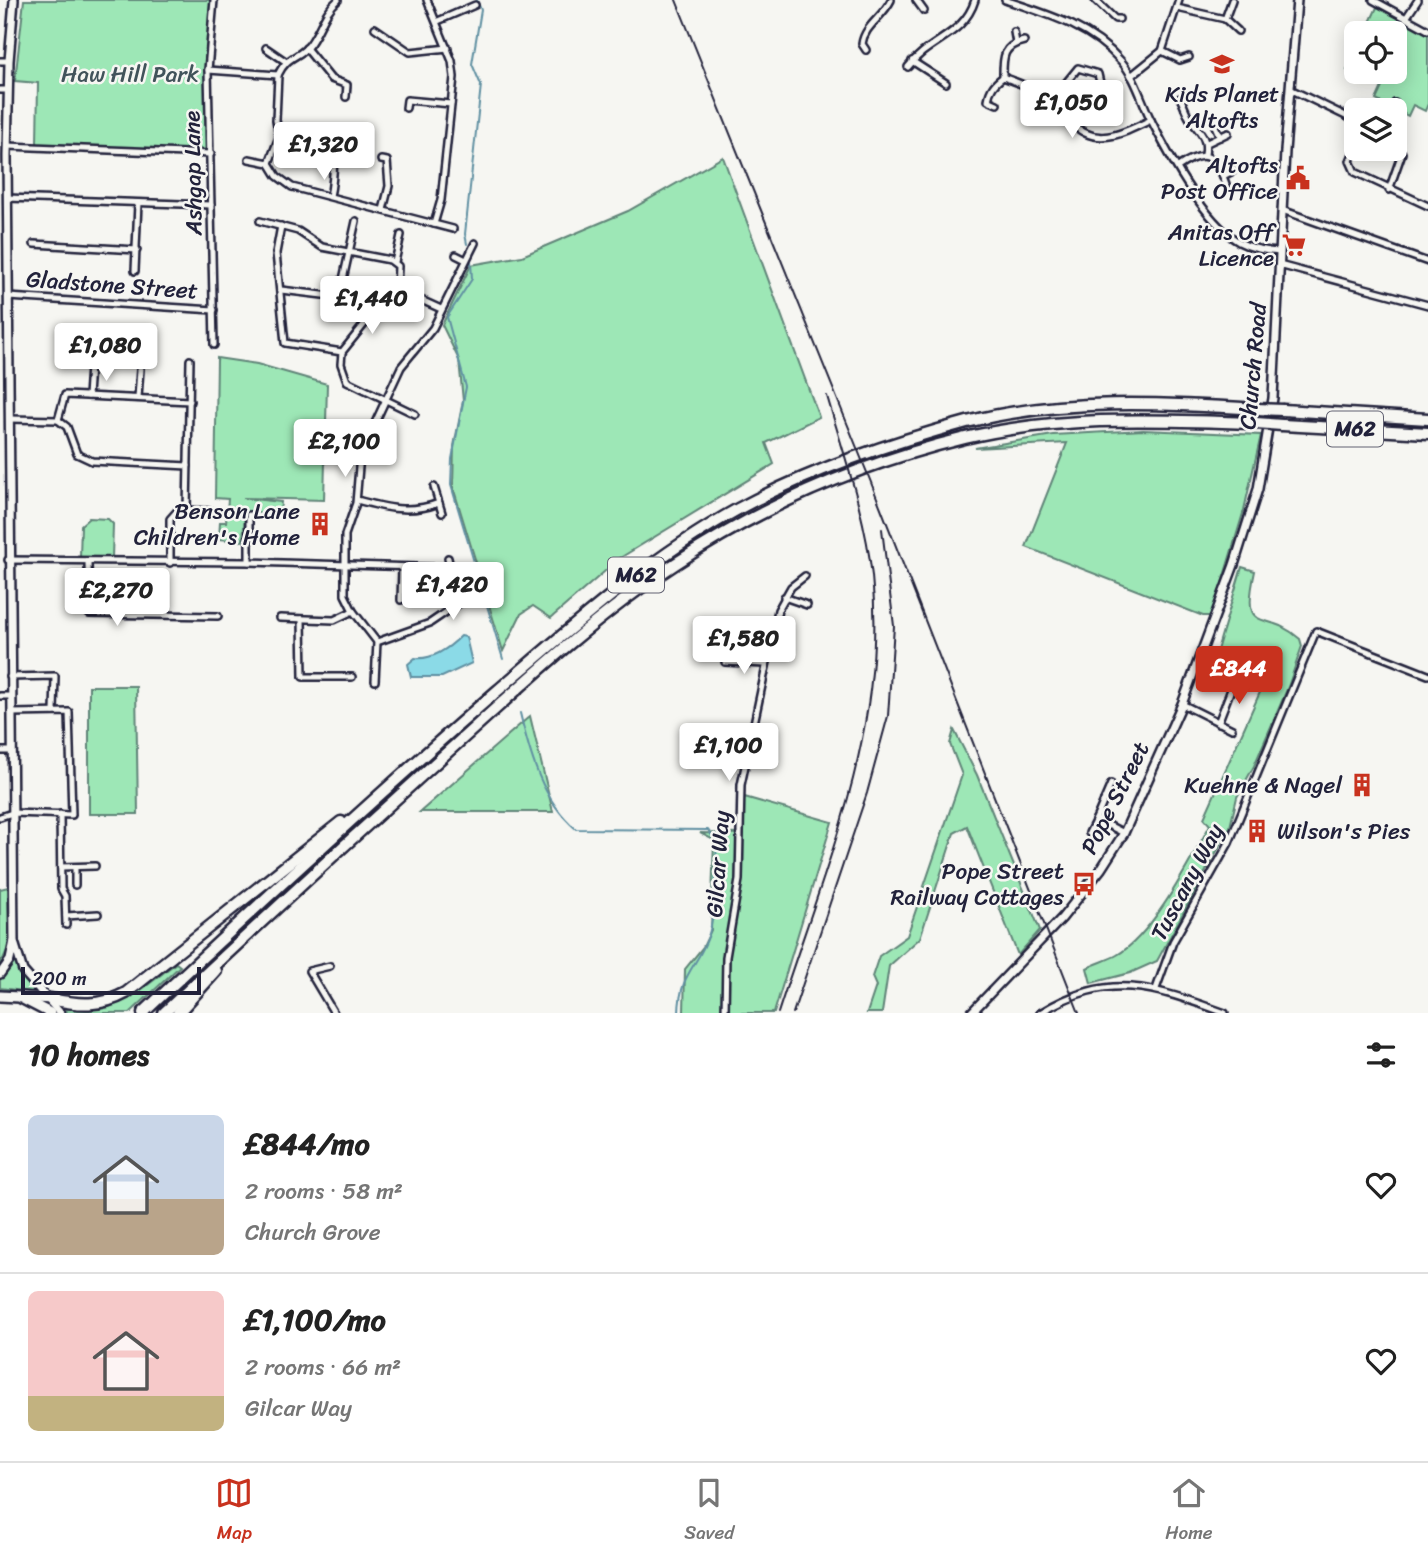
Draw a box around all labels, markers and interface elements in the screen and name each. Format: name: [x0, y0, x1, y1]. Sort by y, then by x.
map controls: [1344, 21, 1407, 161]
button: locate: [1344, 21, 1407, 84]
school or university icon: Kids Planet Altofts: [1208, 50, 1236, 78]
park label: Haw Hill Park: [61, 54, 199, 95]
place label: Kids Planet Altofts: [1165, 74, 1279, 141]
pin: £1,050: [1015, 80, 1129, 140]
text: £1,050: [1036, 82, 1108, 123]
button: layers: [1344, 98, 1407, 161]
street label: Ashgap Lane: [171, 110, 215, 237]
pin: £1,320: [267, 122, 381, 182]
text: £1,320: [290, 124, 358, 165]
place label: Altofts Post Office: [1161, 145, 1279, 212]
public building icon: Altofts Post Office: [1284, 164, 1312, 192]
place label: Anitas Off Licence: [1167, 212, 1278, 279]
supermarket icon: Anitas Off Licence: [1280, 231, 1308, 259]
street label: Gladstone Street: [25, 259, 199, 311]
pin: £1,440: [315, 276, 429, 336]
text: £1,440: [336, 278, 408, 319]
street label: Church Road: [1227, 299, 1279, 431]
pin: £1,080: [49, 324, 163, 383]
text: £1,080: [70, 325, 142, 366]
road number: M62: [1327, 412, 1383, 446]
pin: £2,100: [288, 420, 402, 479]
text: £2,100: [310, 421, 380, 462]
place label: Benson Lane Children's Home: [134, 491, 300, 558]
building icon: Benson Lane Children's Home: [306, 510, 334, 538]
road number: M62: [608, 558, 664, 592]
pin: £1,420: [396, 562, 510, 622]
text: £1,420: [418, 564, 488, 605]
pin: £2,270: [60, 568, 174, 628]
text: £2,270: [81, 570, 153, 611]
pin: £1,580: [687, 616, 801, 676]
text: £1,580: [709, 618, 779, 659]
pin: £844: [1198, 646, 1280, 706]
text: £844: [1212, 648, 1266, 689]
pin: £1,100: [672, 724, 786, 783]
text: £1,100: [695, 725, 763, 766]
street label: Pope Street: [1069, 734, 1161, 862]
place label: Kuehne & Nagel: [1184, 765, 1342, 806]
building icon: Kuehne & Nagel: [1348, 771, 1376, 799]
street label: Gilcar Way: [694, 809, 742, 919]
place label: Wilson's Pies: [1277, 811, 1411, 852]
street label: Tuscany Way: [1139, 816, 1235, 948]
building icon: Wilson's Pies: [1243, 817, 1271, 845]
place label: Pope Street Railway Cottages: [891, 851, 1064, 918]
bus stop icon: Pope Street Railway Cottages: [1070, 870, 1098, 898]
text: 200 m: [32, 962, 87, 995]
scale bar: [21, 964, 201, 996]
text: 10 homes: [28, 1028, 149, 1082]
icon: filters: [1362, 1036, 1400, 1074]
text: £844/mo: [245, 1117, 370, 1171]
icon: home: [84, 1143, 168, 1227]
icon: heart: [1362, 1166, 1400, 1204]
text: 2 rooms · 58 m²: [245, 1171, 403, 1212]
text: Church Grove: [245, 1212, 381, 1253]
text: £1,100/mo: [245, 1293, 386, 1347]
icon: home: [84, 1319, 168, 1403]
icon: heart: [1362, 1342, 1400, 1380]
text: 2 rooms · 66 m²: [245, 1347, 401, 1388]
text: Gilcar Way: [245, 1388, 352, 1429]
tab: Map: [215, 1474, 253, 1549]
tab: Saved: [684, 1474, 734, 1549]
tab: Home: [1165, 1474, 1213, 1549]

